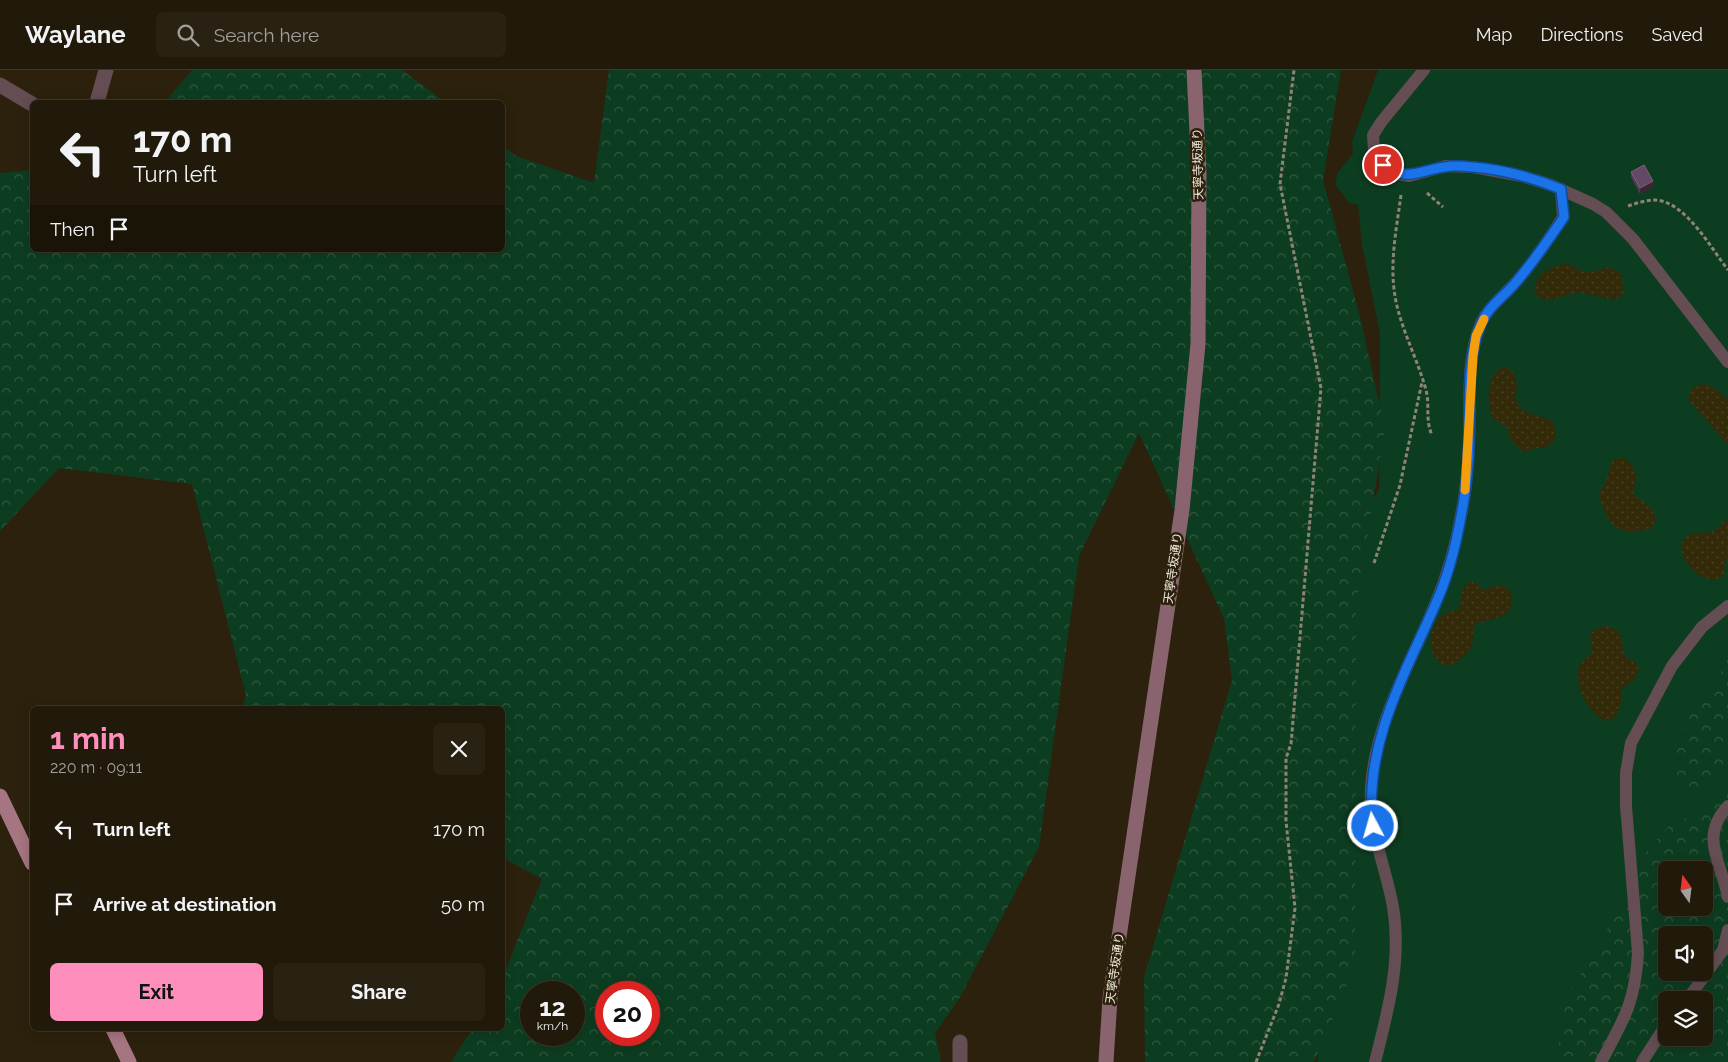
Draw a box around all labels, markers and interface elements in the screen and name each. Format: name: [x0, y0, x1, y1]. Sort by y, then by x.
search box: [156, 12, 506, 57]
text: Waylane: [25, 20, 126, 49]
icon: search: [174, 21, 202, 49]
text: Search here: [214, 24, 319, 46]
text: Map: [1476, 24, 1512, 45]
text: Directions: [1540, 24, 1624, 45]
text: Saved: [1652, 24, 1703, 45]
text: 170 m: [133, 119, 232, 160]
icon: left: [50, 120, 115, 185]
street label: 天寧寺坂通り: [1190, 128, 1206, 200]
pin: [1362, 144, 1404, 186]
icon: arrive: [1369, 151, 1397, 179]
text: Turn left: [133, 161, 217, 187]
icon: arrive: [105, 215, 133, 243]
text: Then: [50, 218, 95, 240]
street label: 天寧寺坂通り: [1161, 531, 1185, 605]
text: 1 min: [50, 721, 126, 756]
button: close: [433, 723, 485, 775]
text: 220 m · 09:11: [50, 758, 142, 777]
position arrow: [1346, 799, 1398, 851]
icon: left: [50, 815, 78, 843]
text: Turn left: [93, 818, 170, 840]
text: 170 m: [433, 818, 485, 840]
north arrow: [1658, 861, 1712, 916]
map controls: [1658, 861, 1713, 1046]
icon: arrive: [50, 890, 78, 918]
text: Arrive at destination: [93, 893, 277, 915]
text: 50 m: [441, 893, 485, 915]
button: sound: [1658, 926, 1713, 981]
street label: 天寧寺坂通り: [1103, 931, 1127, 1005]
button: Exit: [50, 963, 263, 1021]
button: Share: [273, 963, 485, 1021]
speed limit sign: 20: [595, 981, 660, 1046]
button: layers: [1658, 991, 1713, 1046]
text: 12: [539, 992, 566, 1022]
text: km/h: [537, 1019, 568, 1033]

